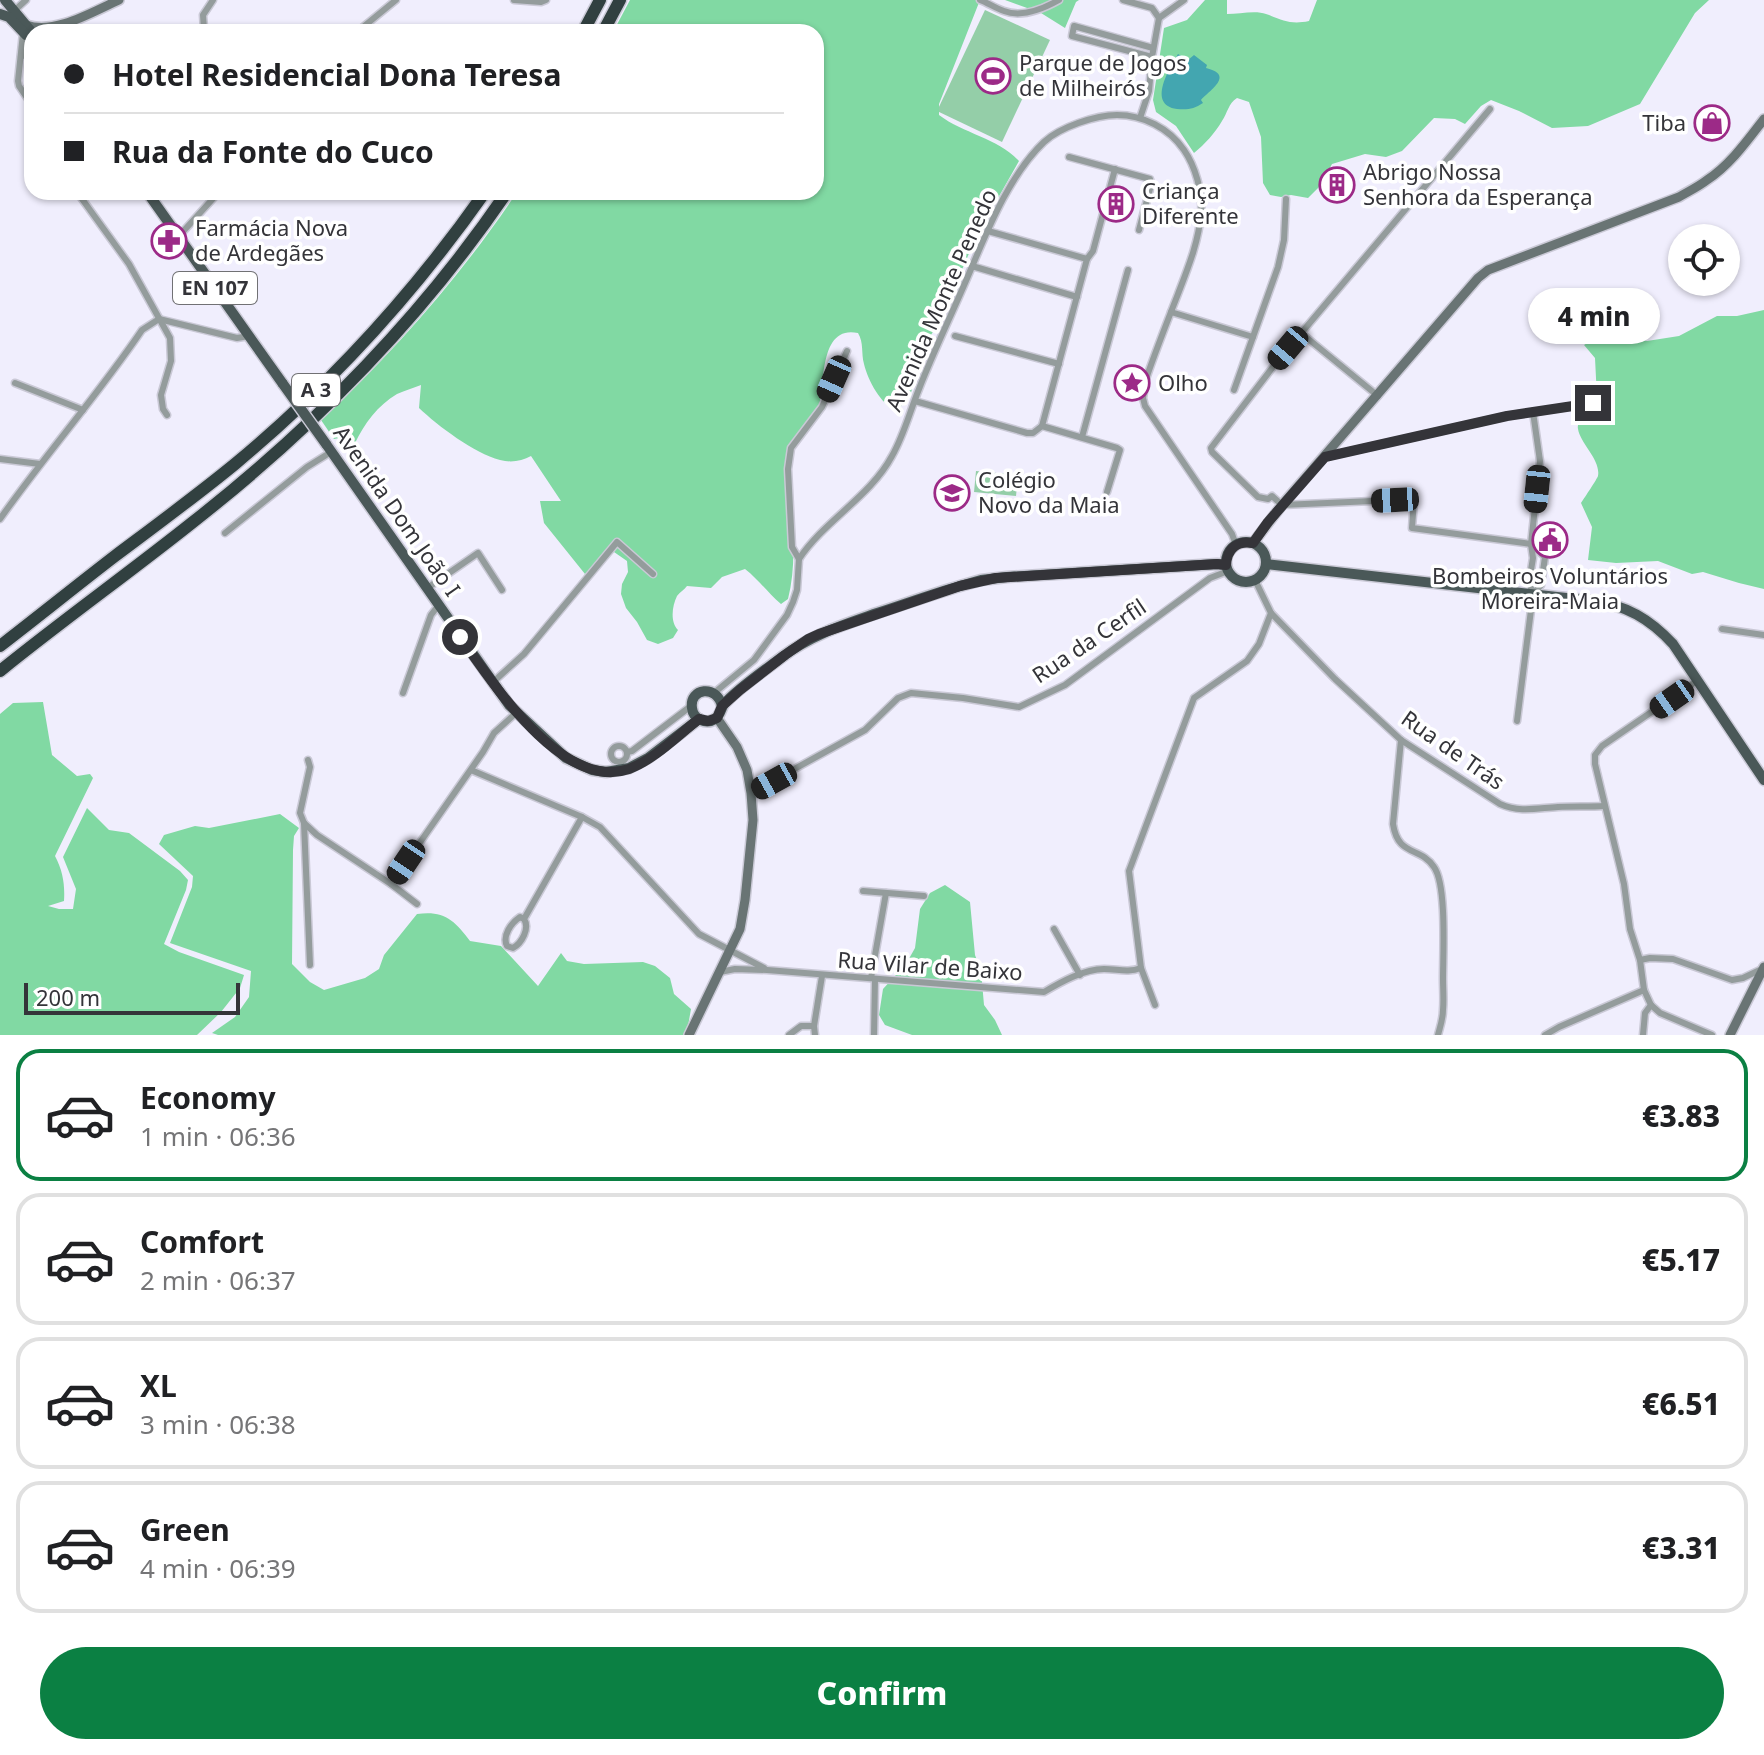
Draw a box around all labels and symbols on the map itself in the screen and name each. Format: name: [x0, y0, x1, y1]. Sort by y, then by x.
place label: Parque de Jogos de Milheirós: [1019, 47, 1187, 102]
sports icon: Parque de Jogos de Milheirós: [974, 57, 1012, 95]
shop icon: Tiba: [1693, 104, 1731, 142]
place label: Tiba: [1642, 107, 1686, 137]
place label: Abrigo Nossa Senhora da Esperança: [1363, 156, 1592, 211]
building icon: Abrigo Nossa Senhora da Esperança: [1318, 166, 1356, 204]
place label: Criança Diferente: [1142, 175, 1239, 230]
street label: Avenida Monte Penedo: [878, 184, 1003, 415]
building icon: Criança Diferente: [1097, 185, 1135, 223]
place label: Farmácia Nova de Ardegães: [195, 212, 348, 267]
pharmacy icon: Farmácia Nova de Ardegães: [150, 222, 188, 260]
road number: EN 107: [173, 272, 257, 304]
callout: 4 min: [1527, 287, 1659, 343]
car: [1263, 322, 1313, 374]
car: [813, 352, 855, 406]
place icon: Olho: [1113, 364, 1151, 402]
place label: Olho: [1158, 367, 1208, 397]
road number: A 3: [292, 374, 340, 406]
route end: [1575, 385, 1611, 421]
street label: Avenida Dom João I: [328, 419, 468, 602]
place label: Colégio Novo da Maia: [978, 464, 1120, 519]
car: [1523, 464, 1551, 514]
school or university icon: Colégio Novo da Maia: [933, 474, 971, 512]
car: [1370, 487, 1420, 513]
public building icon: Bombeiros Voluntários Moreira-Maia: [1531, 521, 1569, 559]
place label: Bombeiros Voluntários Moreira-Maia: [1432, 560, 1668, 615]
street label: Rua da Cerfil: [1026, 591, 1151, 689]
route start: [442, 619, 478, 655]
car: [1645, 675, 1699, 723]
street label: Rua de Trás: [1396, 703, 1511, 796]
car: [747, 759, 801, 803]
car: [383, 835, 429, 889]
street label: Rua Vilar de Baixo: [836, 944, 1024, 986]
scale bar: [24, 979, 240, 1015]

